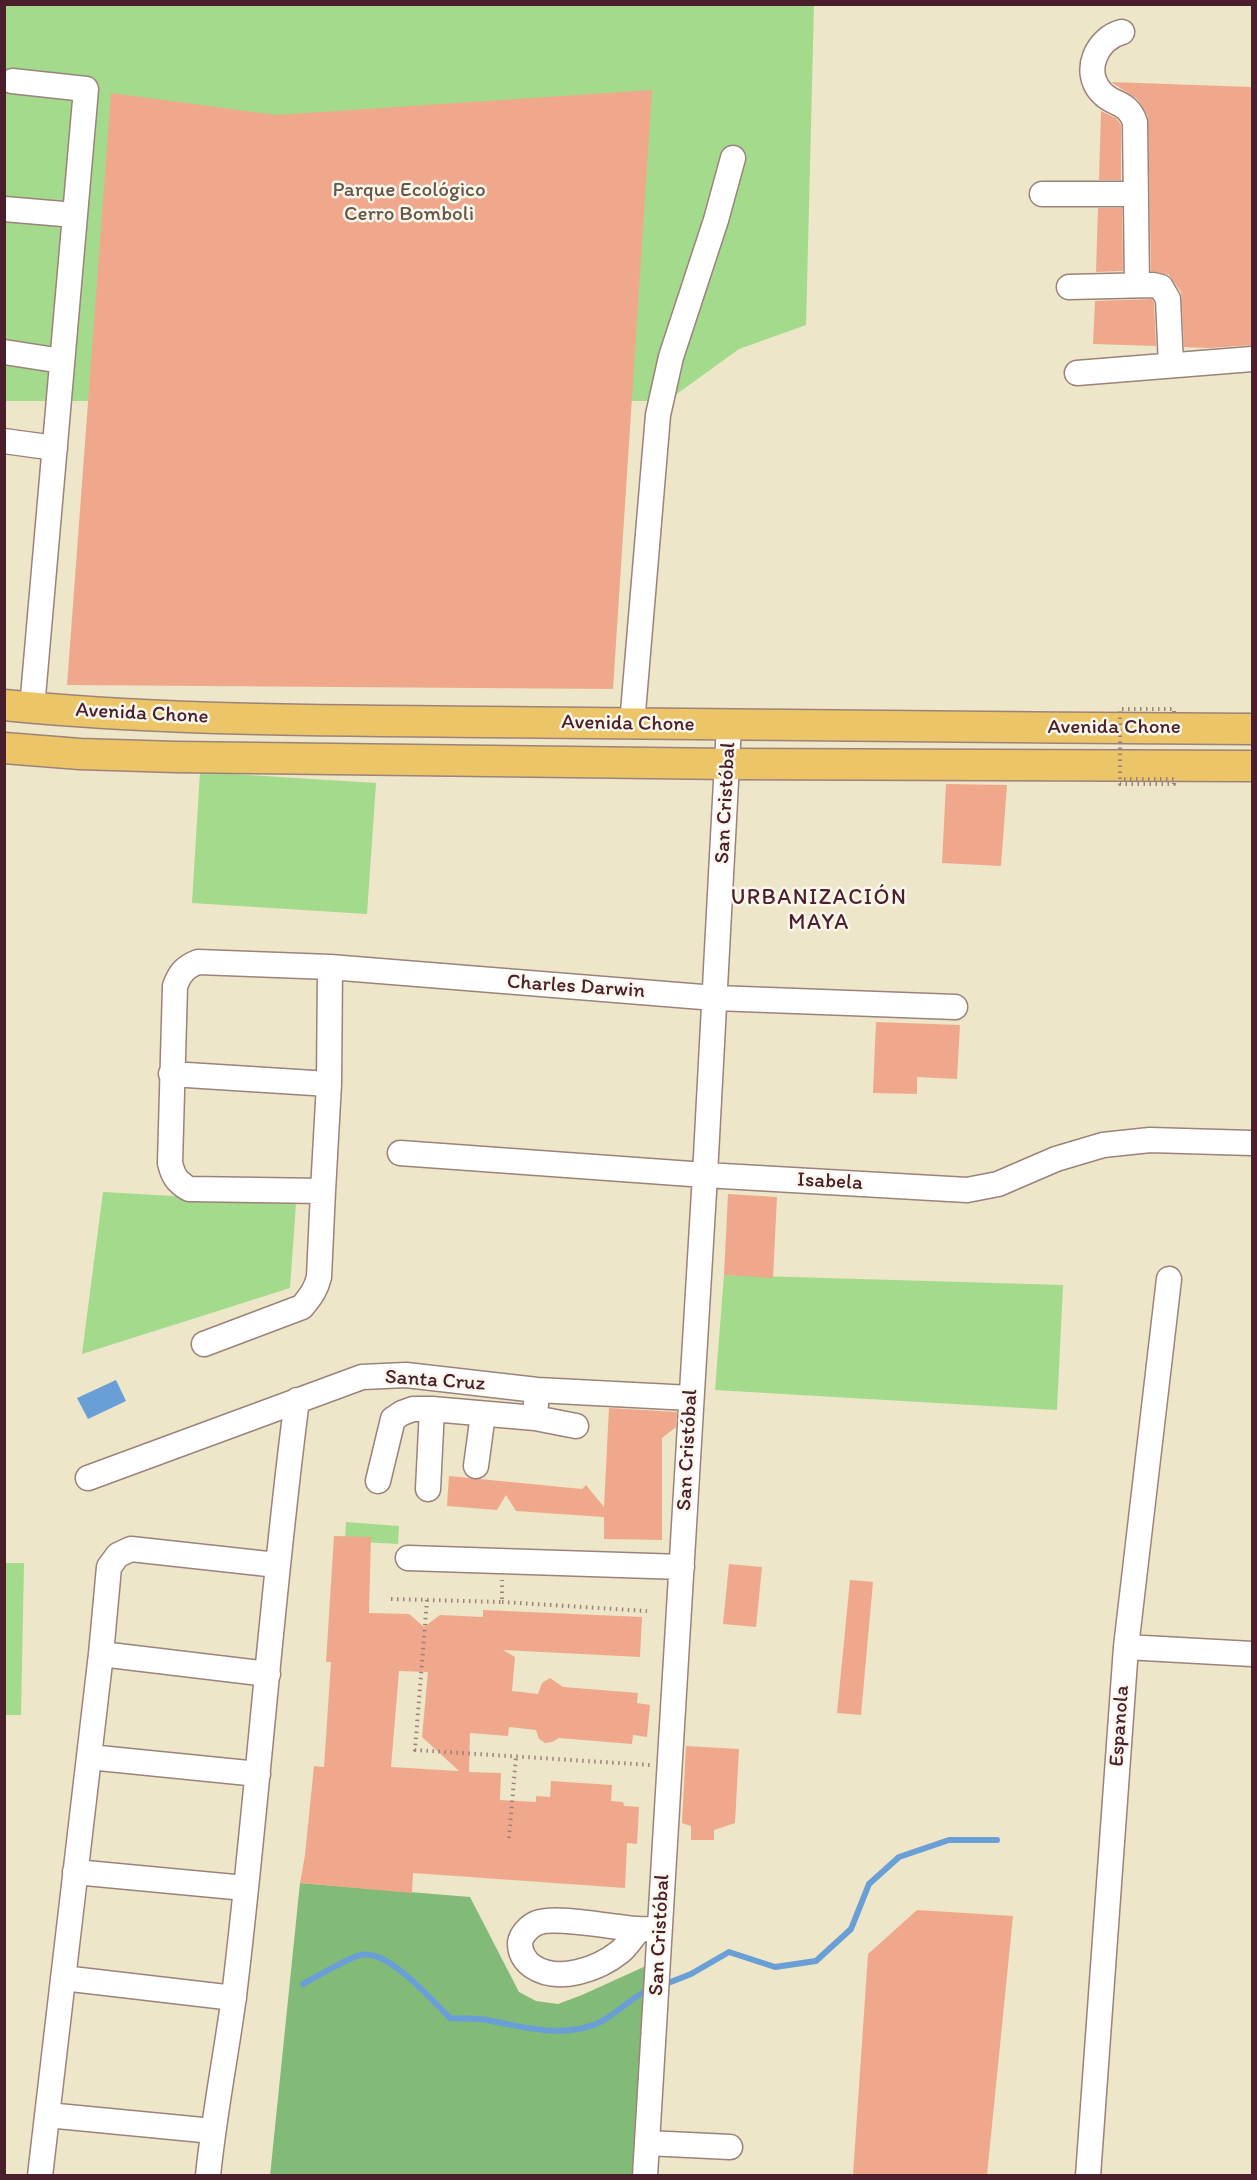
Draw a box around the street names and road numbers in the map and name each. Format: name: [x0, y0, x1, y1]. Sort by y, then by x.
street label: Avenida Chone: [75, 698, 209, 730]
street label: Avenida Chone: [561, 710, 695, 738]
street label: Avenida Chone: [1047, 715, 1181, 741]
street label: San Cristóbal: [710, 742, 742, 864]
street label: Charles Darwin: [506, 970, 646, 1004]
street label: Isabela: [796, 1168, 864, 1196]
street label: Santa Cruz: [384, 1365, 486, 1397]
street label: San Cristóbal: [672, 1389, 704, 1511]
street label: Espanola: [1105, 1684, 1135, 1768]
street label: San Cristóbal: [644, 1874, 676, 1996]

